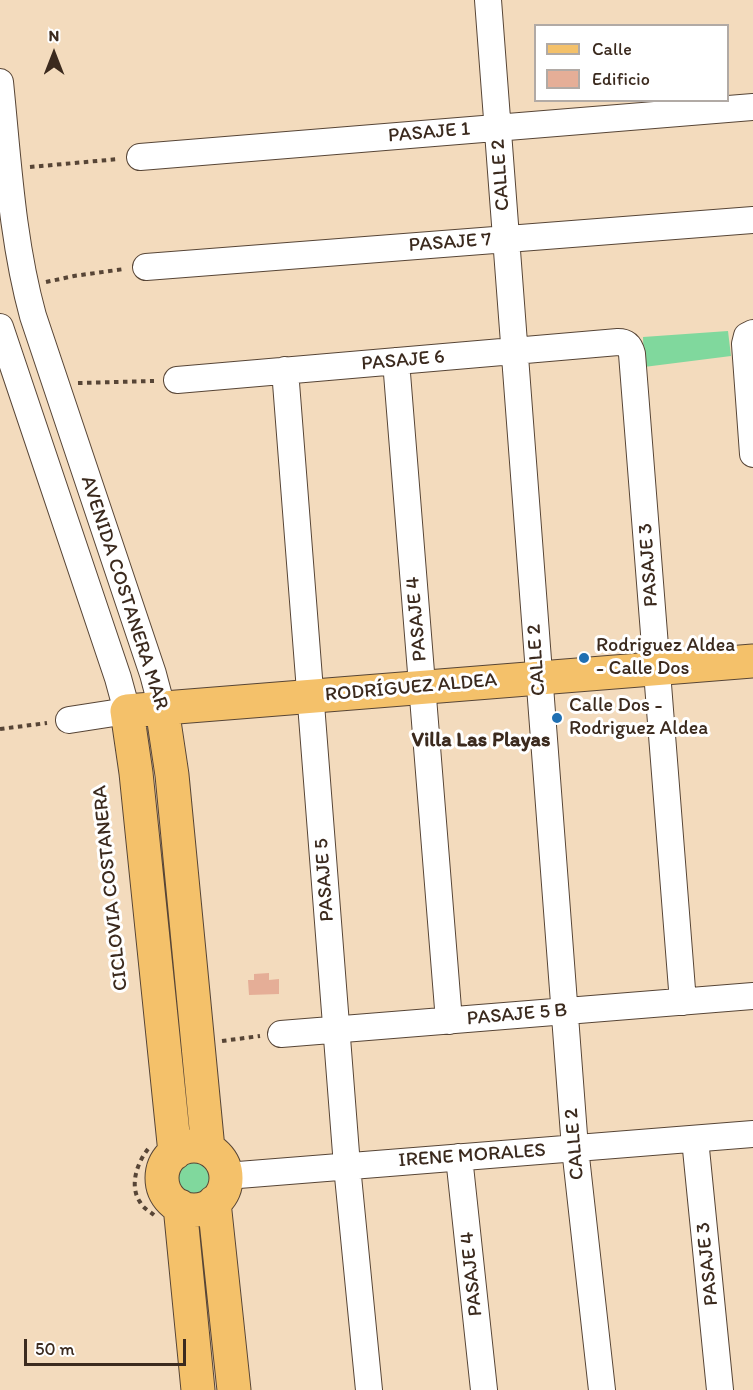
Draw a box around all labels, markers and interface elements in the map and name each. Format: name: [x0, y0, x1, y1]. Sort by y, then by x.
north arrow: [24, 24, 84, 84]
legend: [534, 24, 729, 102]
text: N: [49, 26, 59, 45]
text: Calle: [592, 38, 632, 60]
text: Edificio: [592, 68, 650, 90]
street label: PASAJE 1: [387, 117, 471, 149]
street label: CALLE 2: [487, 138, 515, 212]
street label: PASAJE 7: [408, 228, 492, 258]
street label: PASAJE 6: [360, 345, 446, 377]
street label: AVENIDA COSTANERA MAR: [75, 473, 173, 713]
street label: PASAJE 3: [634, 522, 664, 608]
street label: PASAJE 4: [401, 576, 433, 662]
street label: CALLE 2: [523, 623, 551, 697]
place label: Rodriguez Aldea - Calle Dos: [596, 634, 735, 681]
marker: Rodriguez Aldea - Calle Dos: [577, 651, 591, 665]
street label: RODRÍGUEZ ALDEA: [324, 669, 498, 707]
place label: Calle Dos - Rodriguez Aldea: [569, 694, 708, 741]
marker: Calle Dos - Rodriguez Aldea: [550, 711, 564, 725]
district label: Villa Las Playas: [412, 728, 550, 754]
street label: CICLOVIA COSTANERA: [88, 784, 134, 992]
street label: PASAJE 5: [310, 838, 340, 922]
street label: PASAJE 5 B: [466, 999, 568, 1031]
street label: CALLE 2: [560, 1107, 590, 1181]
street label: IRENE MORALES: [398, 1139, 546, 1173]
street label: PASAJE 3: [692, 1221, 724, 1307]
street label: PASAJE 4: [456, 1230, 488, 1318]
scale bar: [27, 1327, 189, 1365]
text: 50 m: [35, 1338, 75, 1360]

